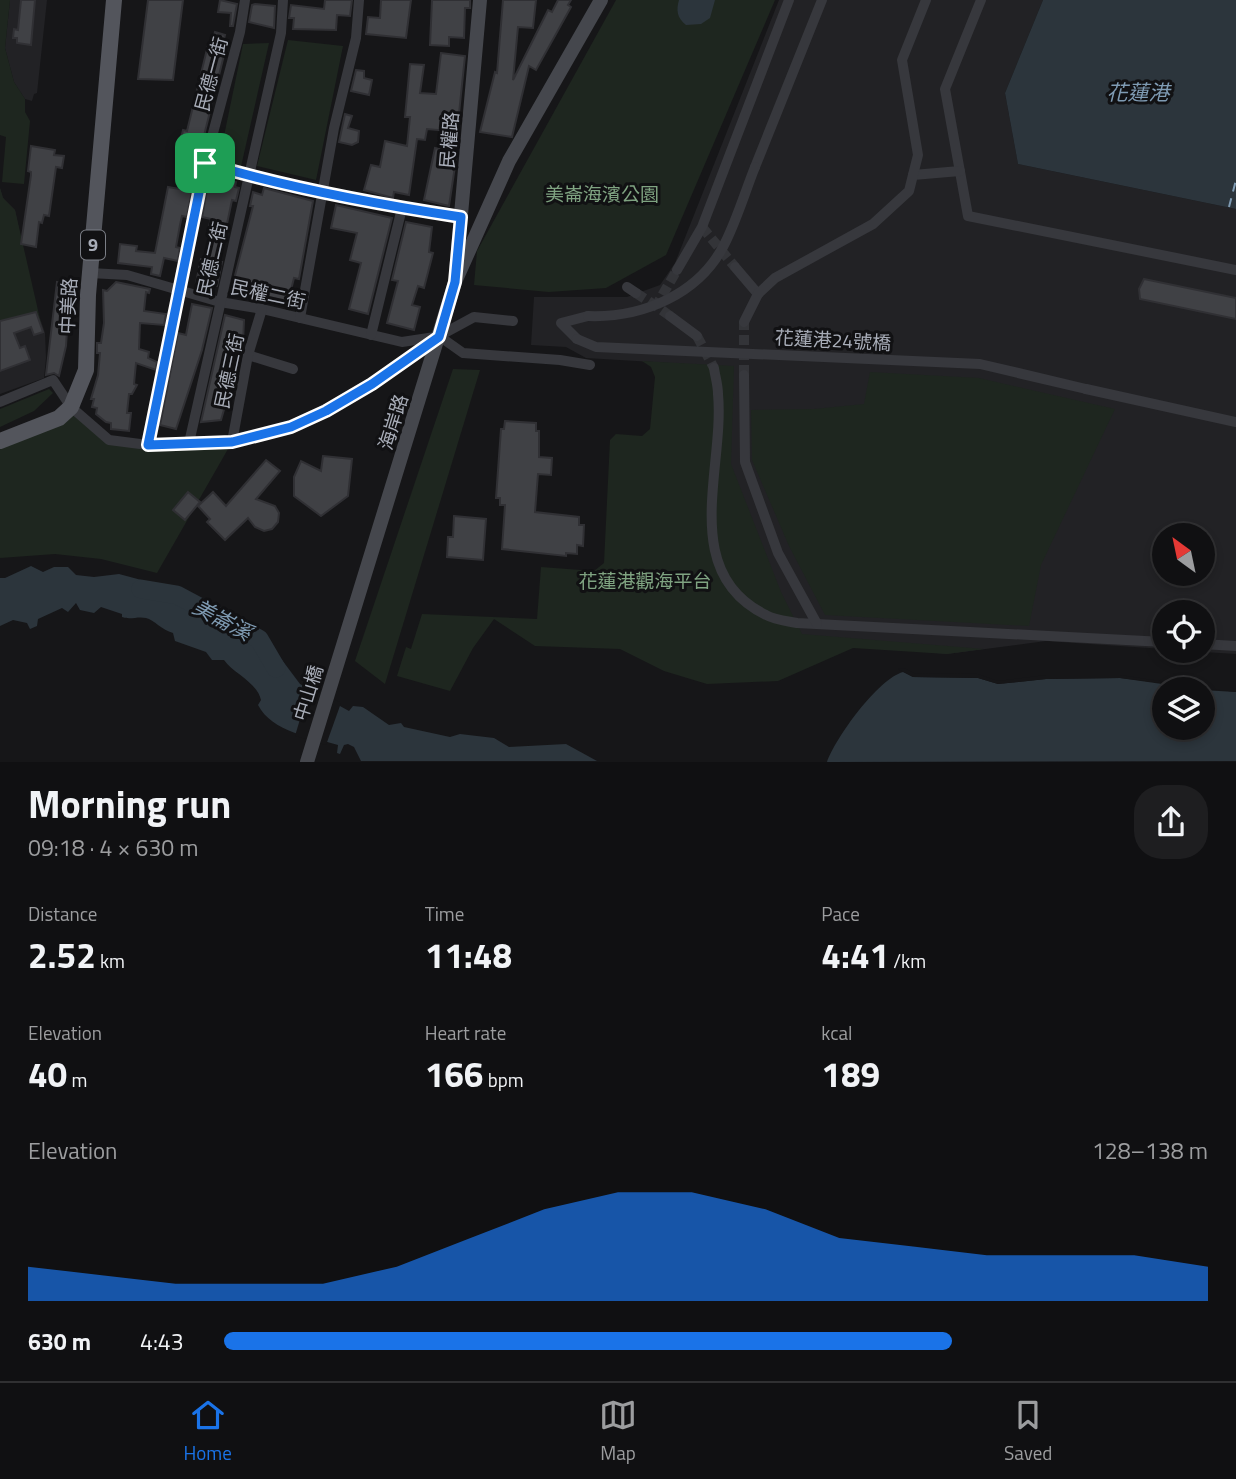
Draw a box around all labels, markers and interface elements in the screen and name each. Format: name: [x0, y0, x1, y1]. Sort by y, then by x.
street label: 民德一街: [187, 33, 234, 114]
water label: 花蓮港: [1107, 76, 1172, 108]
street label: 民權路: [432, 110, 465, 170]
pin: [175, 133, 235, 193]
icon: arrive: [186, 144, 224, 182]
park label: 美崙海濱公園: [545, 179, 659, 208]
street label: 民德二街: [189, 219, 234, 299]
road number: 9: [81, 230, 105, 260]
street label: 民權二街: [228, 271, 308, 316]
street label: 中美路: [52, 277, 83, 335]
street label: 花蓮港24號橋: [774, 322, 892, 357]
street label: 民德三街: [206, 331, 251, 411]
street label: 海岸路: [370, 390, 415, 453]
north arrow: [1152, 523, 1214, 586]
map controls: [1152, 523, 1215, 740]
park label: 花蓮港觀海平台: [578, 566, 712, 595]
water label: 美崙溪: [187, 590, 260, 649]
button: locate: [1152, 600, 1215, 663]
street label: 中山橋: [285, 661, 330, 724]
button: layers: [1152, 677, 1215, 740]
text: Morning run: [28, 775, 231, 833]
button: share: [1134, 785, 1208, 859]
text: 09:18 · 4 × 630 m: [28, 830, 198, 865]
text: Distance: [28, 899, 97, 928]
text: Time: [425, 899, 464, 928]
text: Pace: [821, 899, 860, 928]
text: 2.52: [28, 928, 96, 982]
text: 11:48: [425, 928, 512, 982]
text: 4:41: [821, 928, 889, 982]
text: km: [96, 946, 125, 975]
text: /km: [889, 946, 926, 975]
text: Elevation: [28, 1018, 102, 1047]
text: Heart rate: [425, 1018, 506, 1047]
text: kcal: [821, 1018, 852, 1047]
text: 40: [28, 1047, 67, 1101]
text: 166: [425, 1047, 483, 1101]
text: 189: [821, 1047, 880, 1101]
text: m: [67, 1065, 87, 1094]
text: bpm: [483, 1065, 524, 1094]
text: Elevation: [28, 1133, 117, 1168]
text: 128–138 m: [1092, 1133, 1208, 1168]
text: 630 m: [28, 1324, 91, 1359]
text: 4:43: [140, 1324, 184, 1359]
tab: Home: [184, 1396, 232, 1467]
tab: Map: [599, 1396, 637, 1467]
tab: Saved: [1004, 1396, 1052, 1467]

